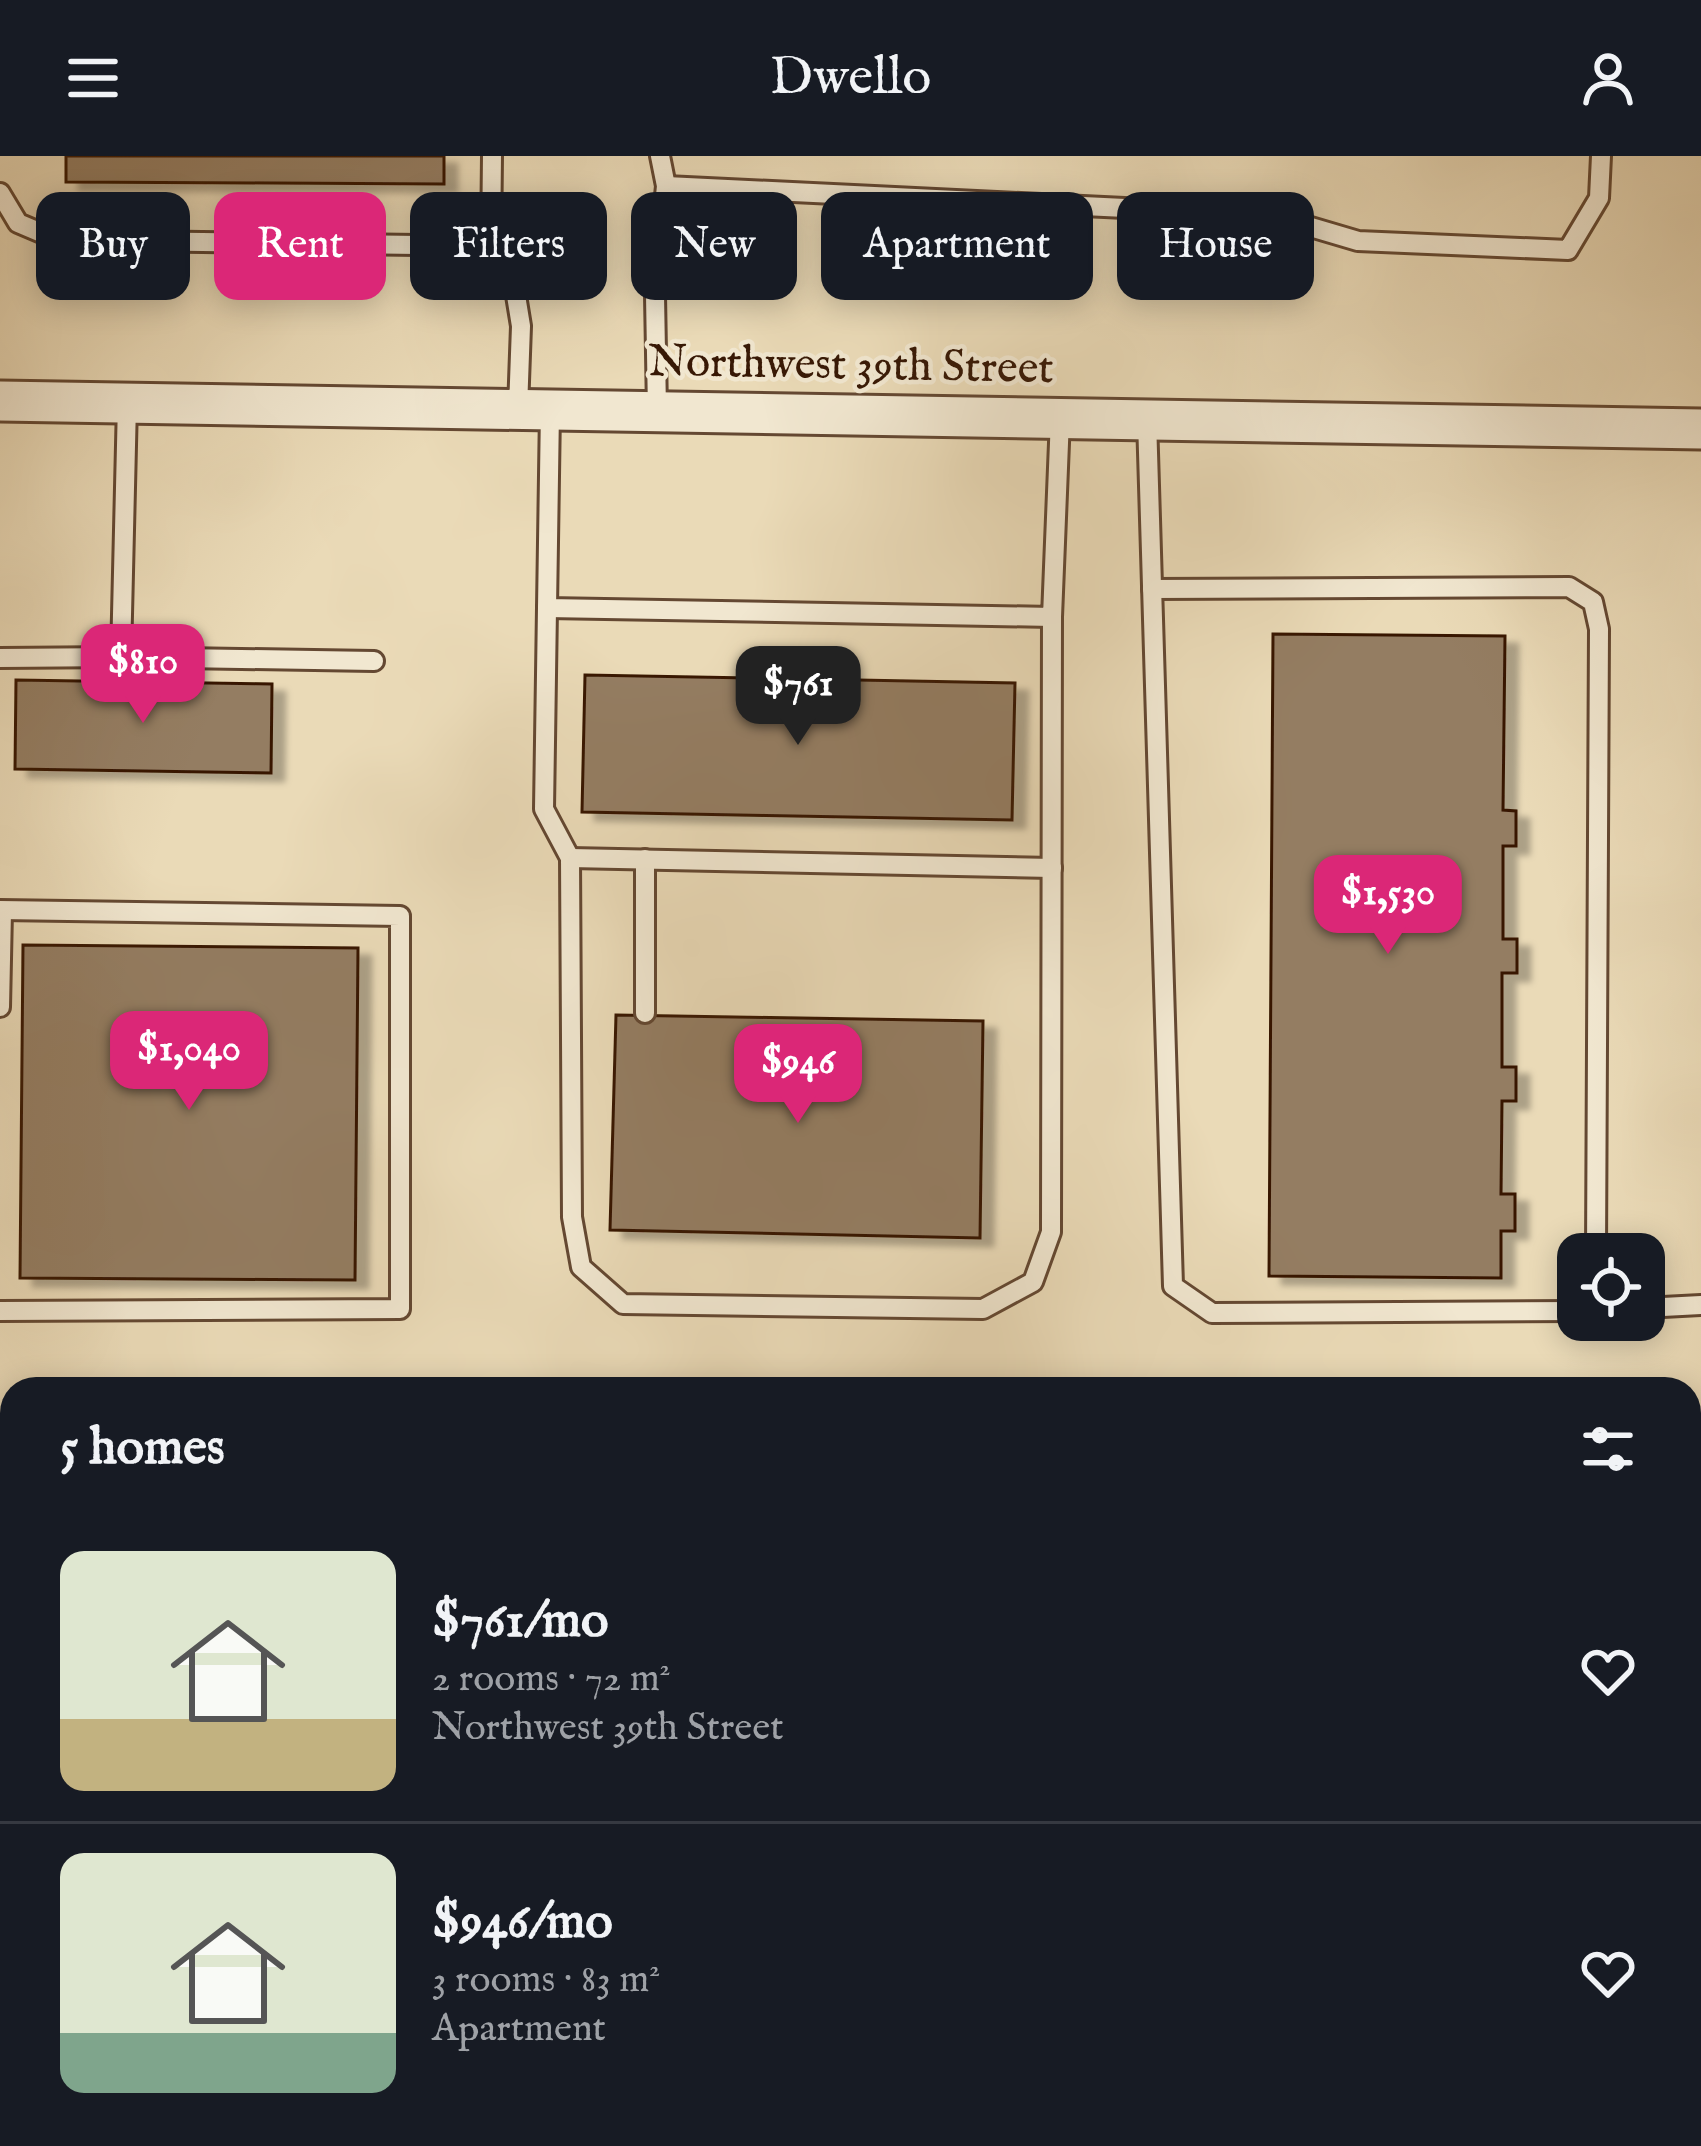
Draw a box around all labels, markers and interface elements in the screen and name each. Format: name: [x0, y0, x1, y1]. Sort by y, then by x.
text: Dwello: [770, 44, 931, 113]
icon: menu: [60, 45, 126, 111]
icon: person: [1575, 45, 1641, 111]
chip: Buy: [36, 192, 190, 300]
chip: Rent: [214, 192, 386, 300]
chip: Filters: [410, 192, 607, 300]
chip: New: [631, 192, 797, 300]
chip: Apartment: [821, 192, 1093, 300]
chip: House: [1117, 192, 1314, 300]
street label: Northwest 39th Street: [648, 334, 1054, 398]
pin: $810: [72, 624, 214, 726]
text: $810: [108, 638, 178, 687]
pin: $761: [727, 646, 869, 748]
text: $761: [763, 660, 833, 709]
pin: $1,530: [1290, 855, 1486, 957]
text: $1,530: [1341, 869, 1435, 918]
pin: $1,040: [91, 1011, 287, 1113]
pin: $946: [727, 1024, 869, 1126]
text: $1,040: [137, 1025, 241, 1074]
text: $946: [761, 1038, 835, 1087]
map controls: [1557, 1233, 1665, 1341]
button: locate: [1557, 1233, 1665, 1341]
icon: filters: [1575, 1416, 1641, 1482]
text: 5 homes: [60, 1417, 225, 1482]
text: $761/mo: [432, 1590, 608, 1655]
icon: home: [156, 1599, 300, 1743]
icon: heart: [1575, 1638, 1641, 1704]
text: 2 rooms · 72 m²: [432, 1655, 671, 1704]
text: Northwest 39th Street: [432, 1704, 784, 1753]
text: $946/mo: [432, 1891, 613, 1956]
icon: home: [156, 1901, 300, 2045]
icon: heart: [1575, 1940, 1641, 2006]
text: 3 rooms · 83 m²: [432, 1956, 660, 2005]
text: Apartment: [432, 2005, 606, 2054]

